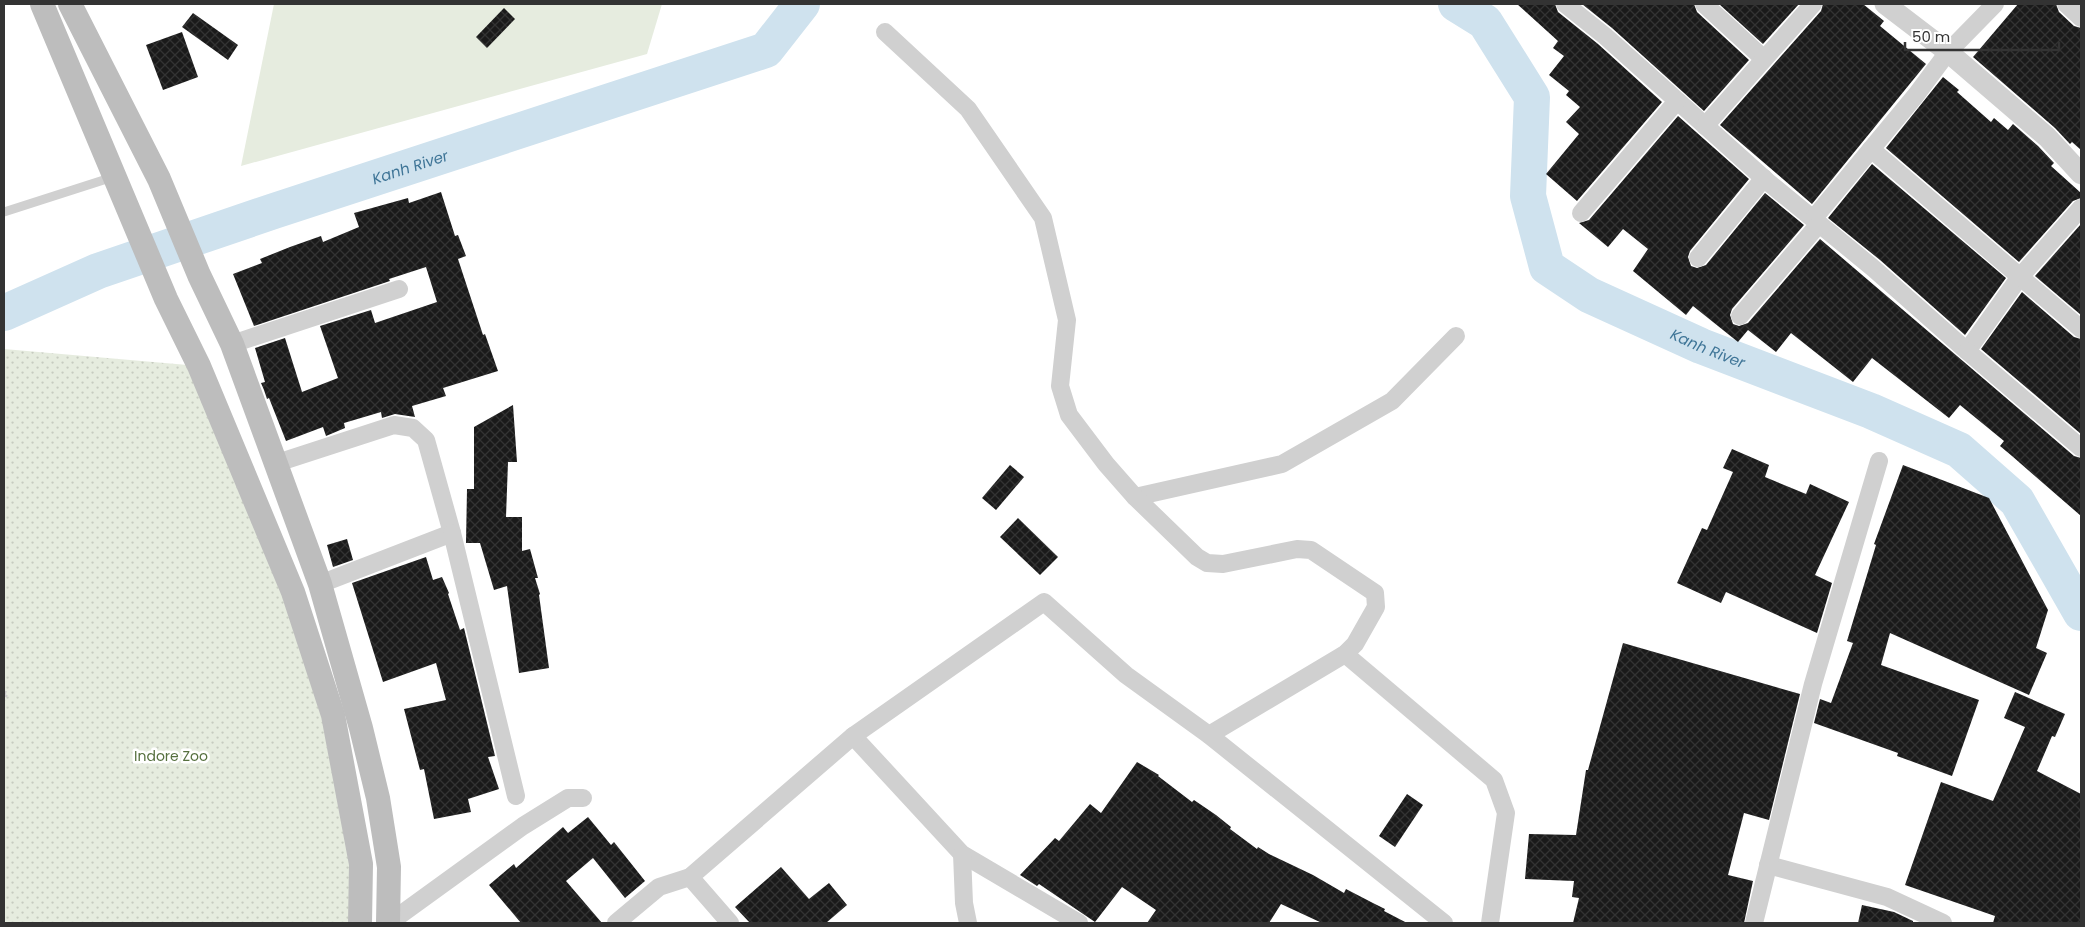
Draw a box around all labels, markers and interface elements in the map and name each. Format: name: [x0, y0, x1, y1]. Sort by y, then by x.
scale bar: [1905, 20, 2059, 52]
text: 50 m: [1912, 26, 1950, 47]
water label: Kanh River: [369, 144, 451, 189]
water label: Kanh River: [1667, 323, 1749, 373]
park label: Indore Zoo: [134, 746, 208, 766]

